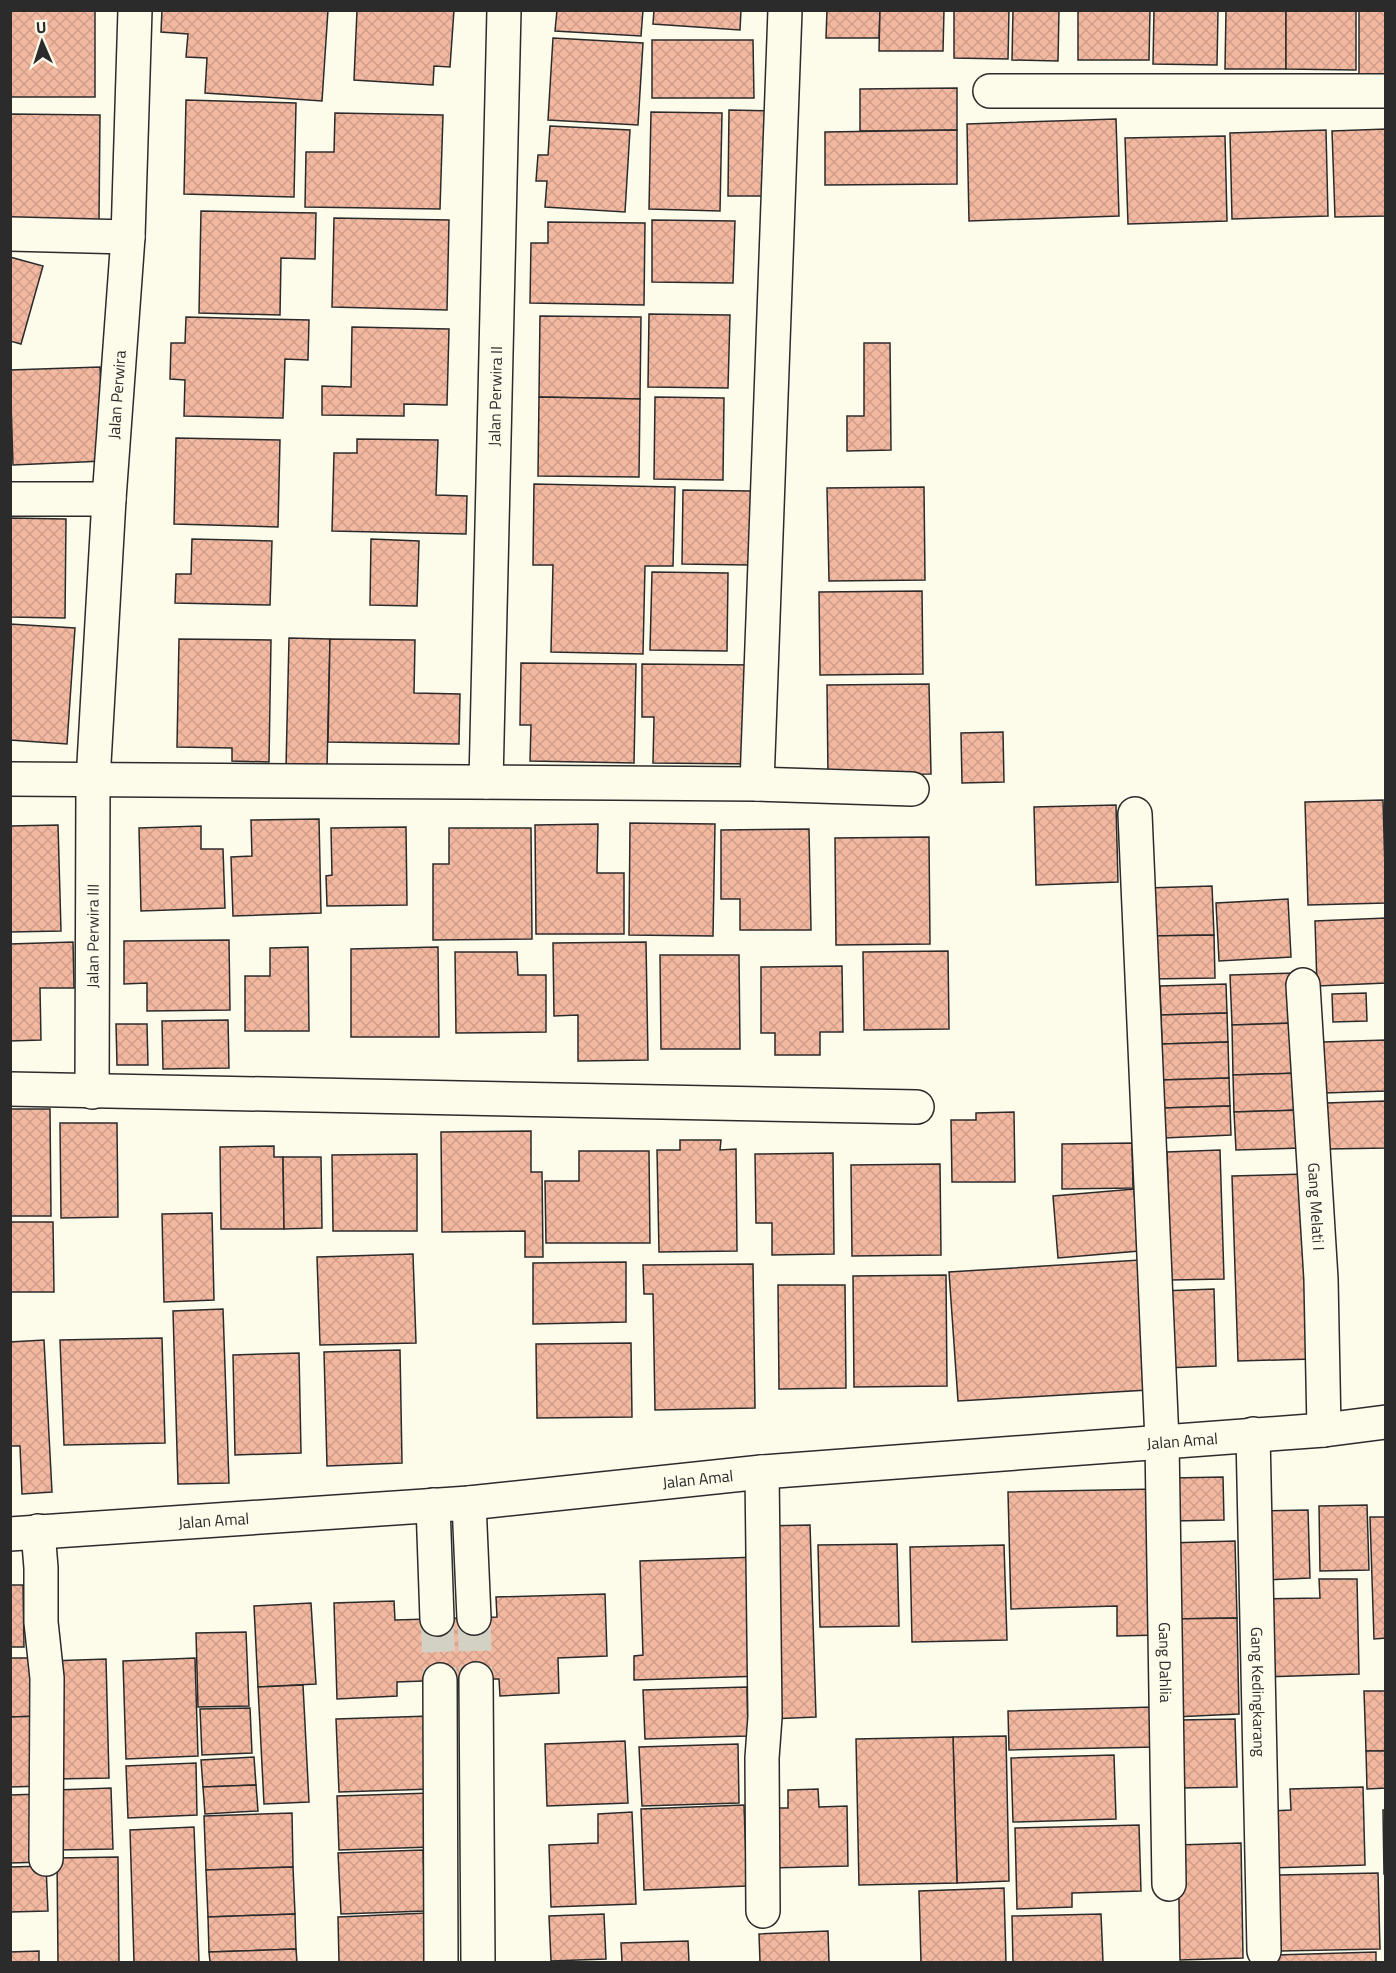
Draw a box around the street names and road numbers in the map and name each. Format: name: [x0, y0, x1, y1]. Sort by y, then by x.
street label: Jalan Perwira II: [482, 346, 508, 447]
street label: Jalan Perwira: [101, 350, 132, 440]
street label: Jalan Perwira III: [80, 884, 105, 988]
street label: Gang Melati I: [1302, 1162, 1331, 1251]
street label: Jalan Amal: [1146, 1426, 1219, 1455]
street label: Jalan Amal: [661, 1463, 734, 1494]
street label: Jalan Amal: [177, 1506, 250, 1535]
street label: Gang Dahlia: [1153, 1622, 1178, 1703]
street label: Gang Kedingkarang: [1245, 1627, 1272, 1757]

